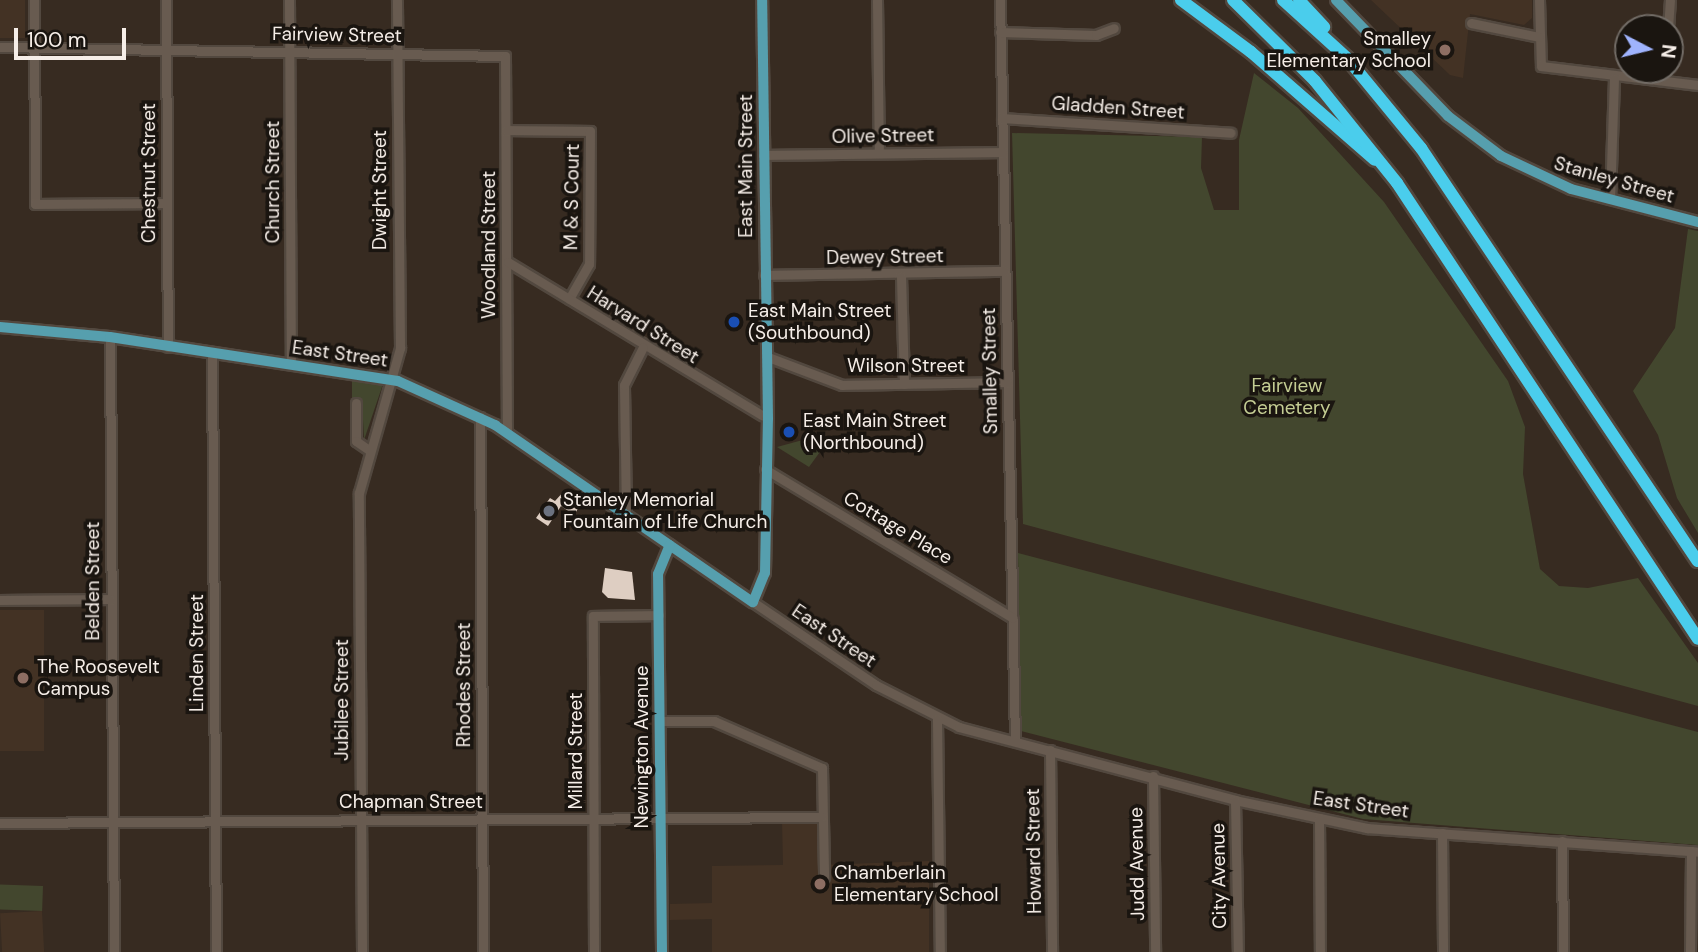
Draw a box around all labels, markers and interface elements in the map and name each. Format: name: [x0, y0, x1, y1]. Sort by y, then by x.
scale bar: [18, 14, 130, 58]
north arrow: [1614, 14, 1684, 84]
street label: Fairview Street: [272, 22, 402, 48]
text: 100 m: [27, 26, 87, 54]
place label: Smalley Elementary School: [1267, 28, 1431, 72]
marker: Smalley Elementary School: [1437, 42, 1453, 58]
text: N: [1655, 43, 1682, 60]
street label: Gladden Street: [1051, 92, 1185, 124]
street label: East Main Street: [735, 94, 757, 238]
street label: Chestnut Street: [138, 103, 160, 243]
street label: Church Street: [262, 121, 284, 243]
street label: Olive Street: [831, 124, 935, 148]
street label: Dwight Street: [369, 130, 391, 250]
street label: M & S Court: [560, 144, 584, 250]
street label: Stanley Street: [1551, 152, 1677, 208]
street label: Woodland Street: [478, 171, 500, 319]
street label: Dewey Street: [826, 245, 944, 269]
street label: Harvard Street: [583, 282, 703, 368]
place label: East Main Street (Southbound): [748, 300, 891, 344]
street label: Smalley Street: [977, 307, 1003, 435]
marker: East Main Street (Southbound): [726, 314, 742, 330]
street label: East Street: [291, 336, 389, 372]
street label: Wilson Street: [847, 355, 965, 377]
park label: Fairview Cemetery: [1243, 375, 1331, 419]
place label: East Main Street (Northbound): [803, 410, 946, 454]
marker: East Main Street (Northbound): [781, 424, 797, 440]
street label: Cottage Place: [839, 487, 957, 569]
place label: Stanley Memorial Fountain of Life Church: [563, 489, 767, 533]
marker: Stanley Memorial Fountain of Life Church: [541, 503, 557, 519]
street label: Belden Street: [82, 522, 104, 640]
street label: Linden Street: [186, 594, 208, 712]
street label: East Street: [788, 600, 880, 672]
street label: Rhodes Street: [453, 623, 475, 747]
street label: Jubilee Street: [331, 639, 353, 761]
place label: The Roosevelt Campus: [37, 656, 160, 700]
street label: Newington Avenue: [631, 665, 653, 829]
marker: The Roosevelt Campus: [15, 670, 31, 686]
street label: Millard Street: [565, 693, 587, 809]
street label: East Street: [1312, 787, 1410, 823]
street label: Howard Street: [1022, 788, 1046, 914]
street label: Chapman Street: [339, 791, 483, 813]
street label: Judd Avenue: [1125, 807, 1149, 921]
street label: City Avenue: [1207, 823, 1231, 929]
place label: Chamberlain Elementary School: [834, 862, 998, 906]
marker: Chamberlain Elementary School: [812, 876, 828, 892]

